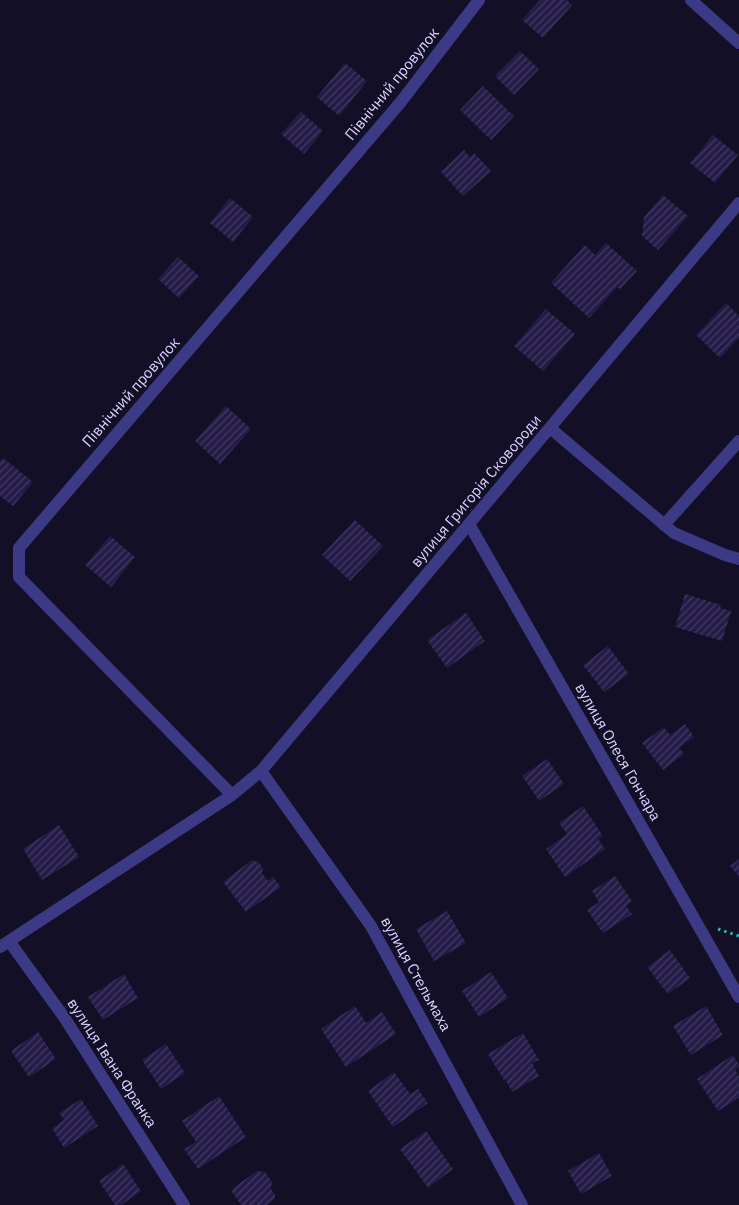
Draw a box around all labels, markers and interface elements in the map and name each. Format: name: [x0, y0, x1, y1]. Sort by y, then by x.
street label: Північний провулок: [340, 24, 443, 144]
street label: Північний провулок: [78, 333, 184, 451]
street label: вулиця Григорія Сковороди: [406, 410, 545, 571]
street label: вулиця Олеся Гончара: [571, 680, 666, 824]
street label: вулиця Стельмаха: [377, 913, 456, 1034]
street label: вулиця Івана Франка: [64, 995, 161, 1131]

